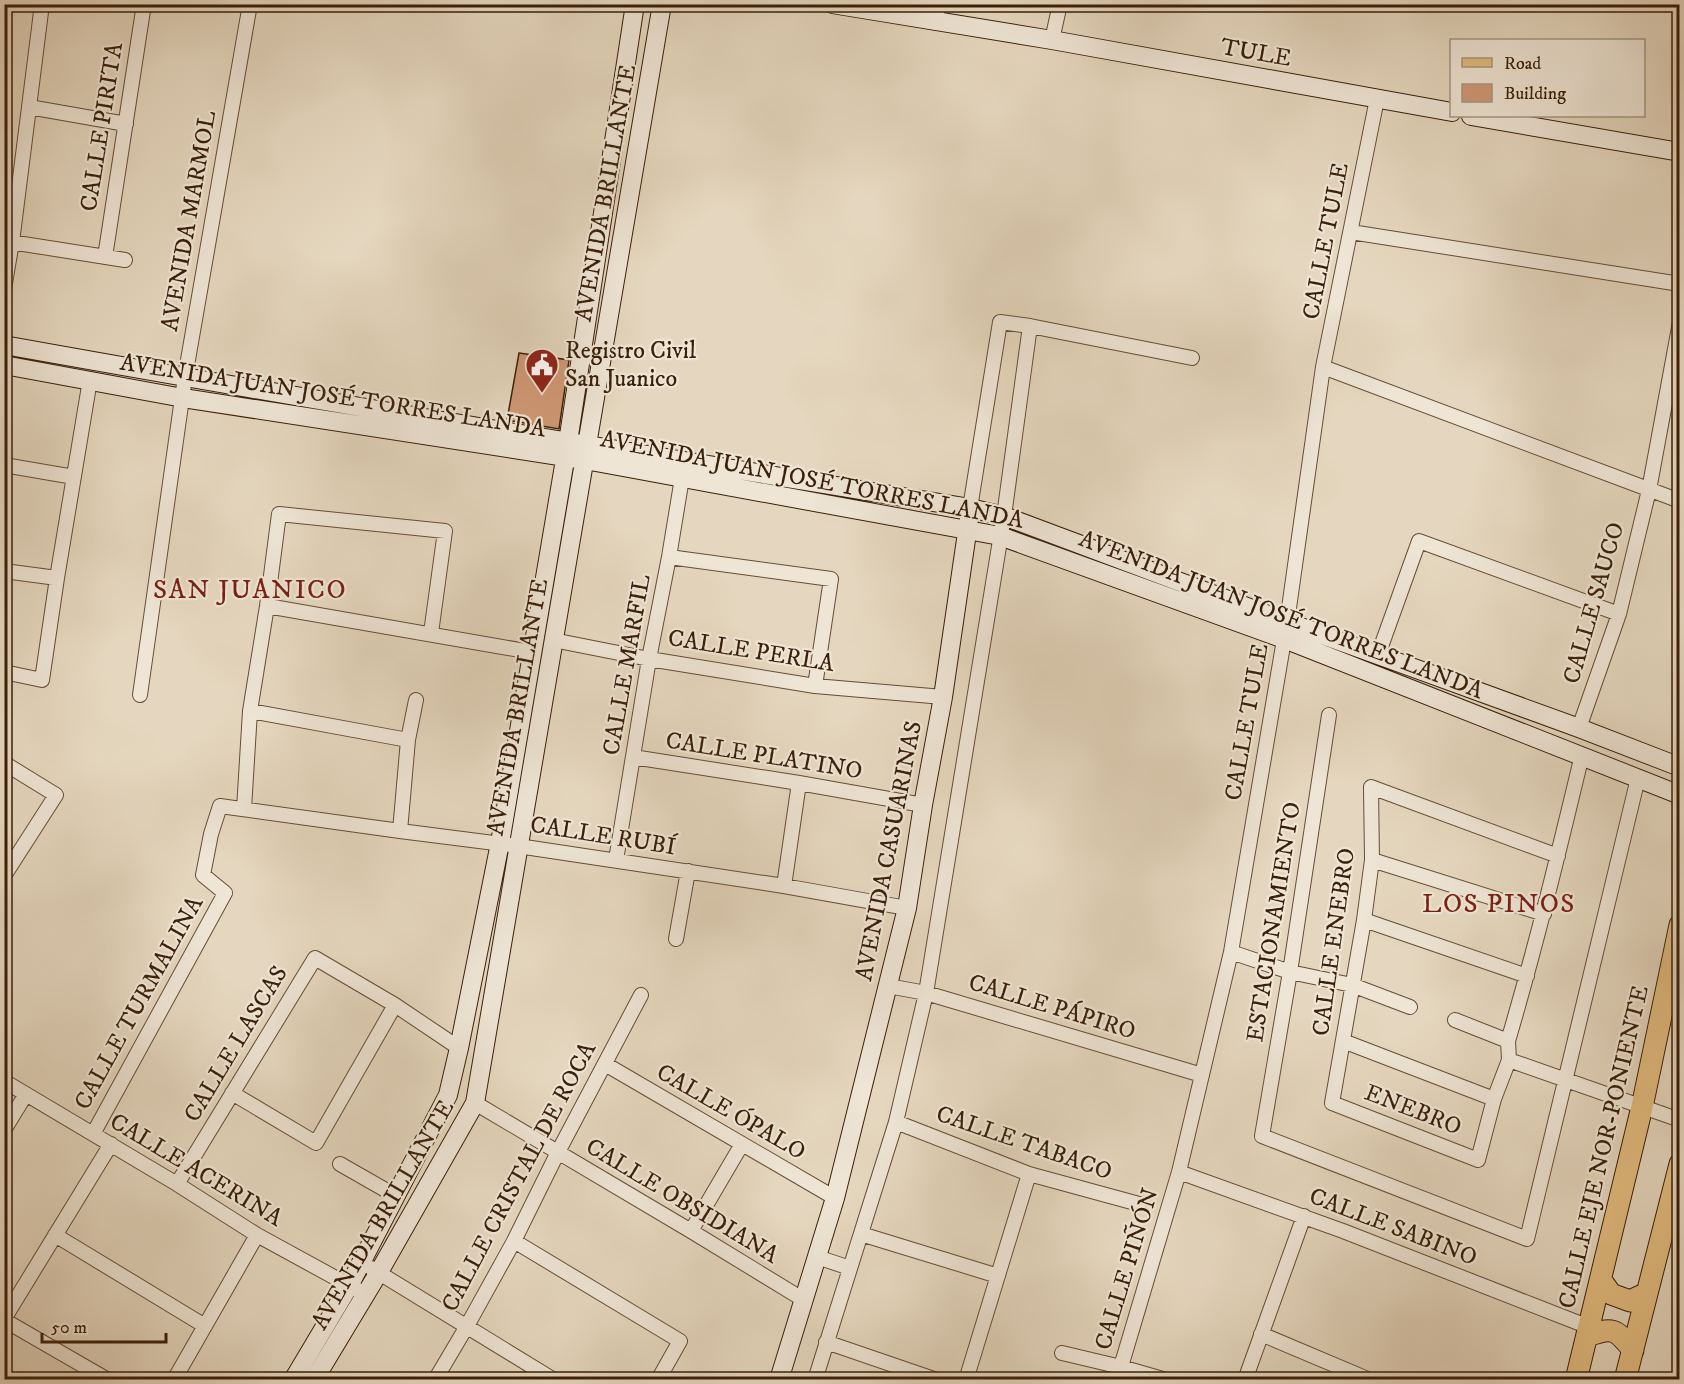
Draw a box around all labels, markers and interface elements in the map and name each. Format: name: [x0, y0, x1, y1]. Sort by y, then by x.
street label: TULE: [1218, 32, 1294, 74]
legend: [1450, 39, 1645, 117]
street label: CALLE PIRITA: [74, 40, 130, 214]
text: Road: [1504, 53, 1541, 75]
street label: AVENIDA BRILLANTE: [569, 62, 643, 324]
text: Building: [1504, 83, 1566, 105]
street label: AVENIDA MARMOL: [155, 108, 223, 334]
street label: CALLE TULE: [1296, 160, 1356, 322]
place label: Registro Civil San Juanico: [565, 336, 697, 394]
public building icon: Registro Civil San Juanico: [524, 347, 560, 394]
street label: AVENIDA JUAN JOSÉ TORRES LANDA: [118, 348, 549, 445]
street label: AVENIDA JUAN JOSÉ TORRES LANDA: [598, 424, 1027, 536]
street label: CALLE SAUCO: [1557, 519, 1631, 687]
street label: AVENIDA JUAN JOSÉ TORRES LANDA: [1075, 524, 1488, 706]
street label: CALLE MARFIL: [596, 572, 658, 758]
district label: SAN JUANICO: [153, 573, 347, 607]
street label: AVENIDA BRILLANTE: [481, 576, 555, 838]
street label: CALLE PERLA: [666, 623, 837, 679]
street label: CALLE TULE: [1218, 641, 1276, 803]
street label: AVENIDA CASUARINAS: [849, 718, 929, 984]
street label: CALLE PLATINO: [663, 726, 865, 786]
street label: ESTACIONAMIENTO: [1240, 800, 1308, 1044]
street label: CALLE RUBÍ: [528, 809, 679, 863]
street label: CALLE ENEBRO: [1306, 846, 1362, 1038]
district label: LOS PINOS: [1422, 887, 1576, 921]
street label: CALLE TURMALINA: [68, 890, 211, 1115]
street label: CALLE LASCAS: [177, 960, 295, 1128]
street label: CALLE PÁPIRO: [965, 966, 1139, 1047]
street label: CALLE EJE NOR-PONIENTE: [1552, 982, 1656, 1312]
street label: CALLE CRISTAL DE ROCA: [435, 1036, 603, 1317]
street label: CALLE ÓPALO: [651, 1056, 812, 1167]
street label: ENEBRO: [1360, 1078, 1466, 1142]
street label: AVENIDA BRILLANTE: [305, 1095, 461, 1335]
street label: CALLE TABACO: [932, 1099, 1116, 1187]
street label: CALLE ACERINA: [104, 1107, 288, 1234]
street label: CALLE OBSIDIANA: [580, 1132, 784, 1271]
street label: CALLE SABINO: [1305, 1181, 1481, 1273]
street label: CALLE PIÑÓN: [1087, 1184, 1166, 1354]
scale bar: [42, 1306, 166, 1344]
text: 50 m: [51, 1317, 87, 1339]

